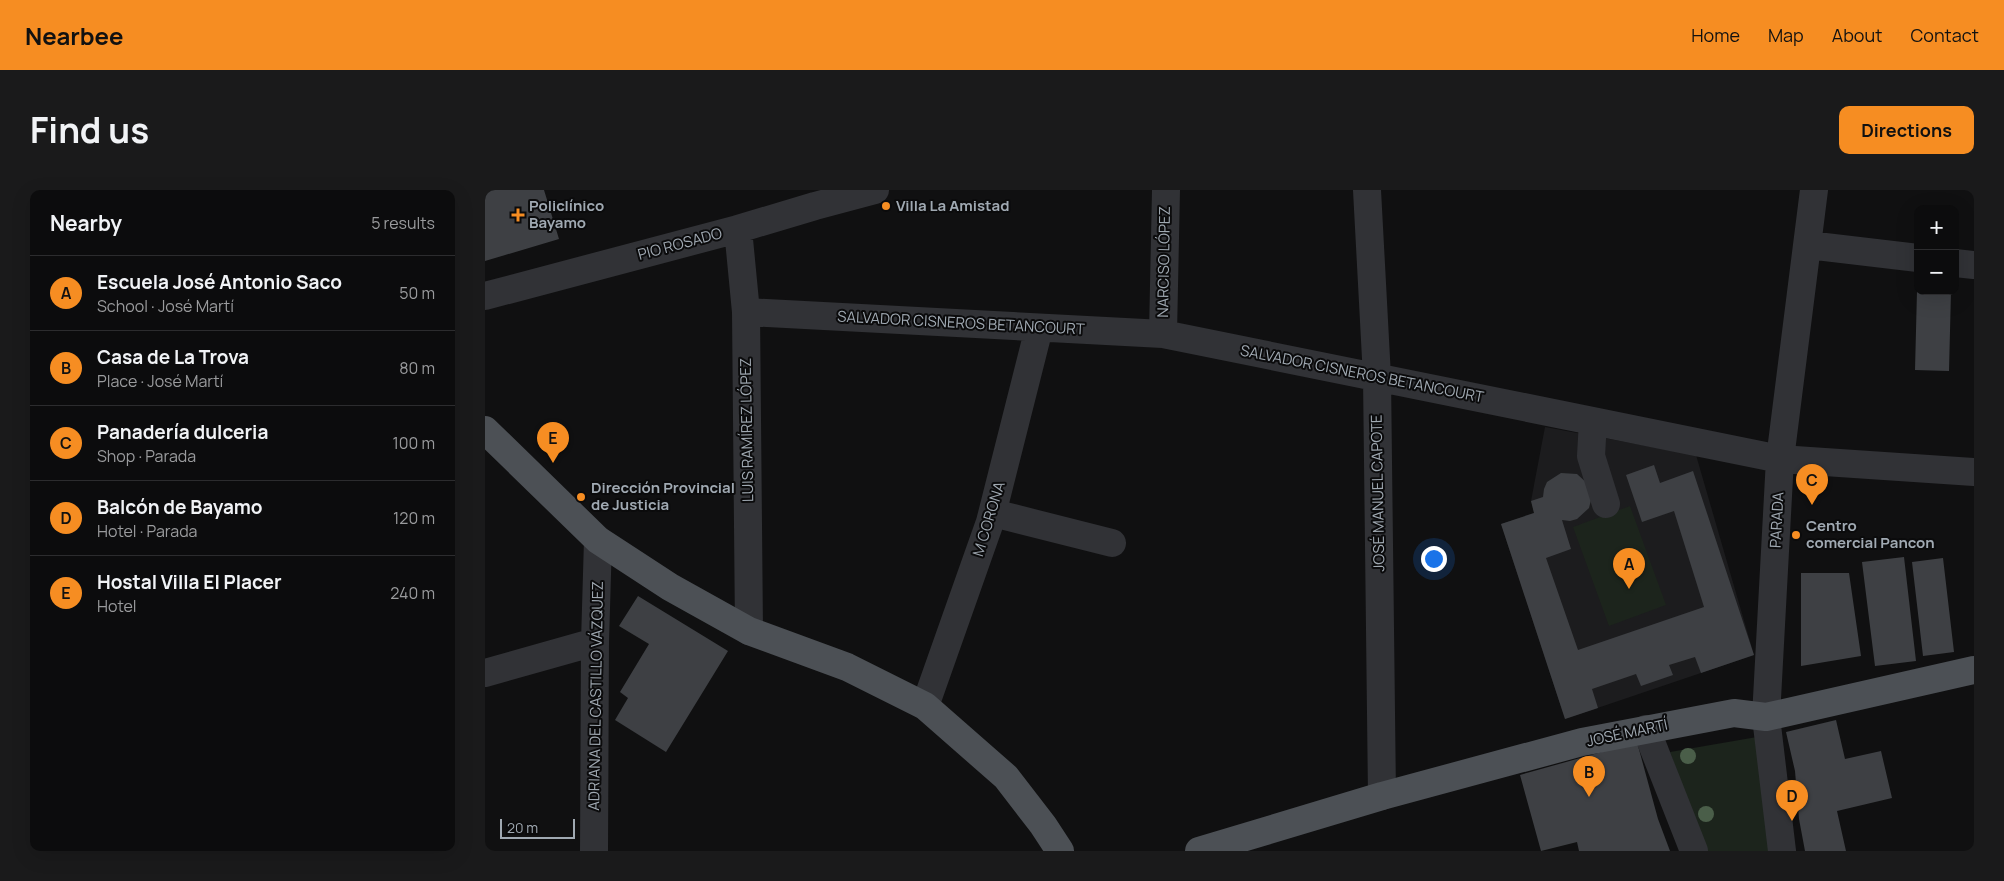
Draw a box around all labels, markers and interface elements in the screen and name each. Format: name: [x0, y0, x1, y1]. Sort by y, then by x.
text: Nearbee: [25, 19, 124, 52]
text: Home: [1691, 23, 1740, 47]
text: Map: [1768, 23, 1804, 47]
text: About: [1832, 23, 1882, 47]
text: Contact: [1910, 23, 1979, 47]
text: Find us: [30, 106, 149, 154]
button: Directions: [1839, 106, 1974, 154]
place label: Policlínico Bayamo: [529, 195, 604, 233]
place label: Villa La Amistad: [896, 195, 1009, 216]
marker: Villa La Amistad: [880, 200, 892, 212]
map controls: [1914, 205, 1959, 295]
button: +: [1914, 205, 1959, 250]
street label: NARCISO LÓPEZ: [1152, 206, 1175, 318]
marker: Policlínico Bayamo: [511, 208, 525, 222]
text: Nearby: [50, 209, 122, 237]
text: 5 results: [371, 212, 435, 234]
street label: PIO ROSADO: [635, 222, 724, 265]
button: −: [1914, 250, 1959, 295]
text: Escuela José Antonio Saco: [97, 269, 342, 295]
text: A: [61, 282, 71, 304]
text: 50 m: [399, 282, 435, 304]
text: School · José Martí: [97, 295, 234, 317]
street label: SALVADOR CISNEROS BETANCOURT: [837, 306, 1085, 339]
street label: SALVADOR CISNEROS BETANCOURT: [1239, 340, 1486, 407]
text: Casa de La Trova: [97, 344, 249, 370]
text: B: [61, 357, 71, 379]
text: 80 m: [399, 357, 435, 379]
street label: LUIS RAMÍREZ LÓPEZ: [735, 358, 758, 502]
text: Place · José Martí: [97, 370, 223, 392]
street label: JOSÉ MANUEL CAPOTE: [1366, 414, 1389, 572]
text: Panadería dulceria: [97, 419, 268, 445]
pin: E: [537, 422, 569, 463]
text: C: [60, 432, 72, 454]
text: 100 m: [392, 432, 435, 454]
text: Shop · Parada: [97, 445, 196, 467]
pin: C: [1796, 464, 1828, 505]
place label: Dirección Provincial de Justicia: [591, 477, 735, 515]
street label: M CORONA: [967, 478, 1010, 559]
marker: Dirección Provincial de Justicia: [575, 491, 587, 503]
street label: PARADA: [1765, 491, 1788, 549]
text: Balcón de Bayamo: [97, 494, 263, 520]
text: D: [60, 507, 72, 529]
text: 120 m: [393, 507, 435, 529]
place label: Centro comercial Pancon: [1806, 515, 1935, 553]
text: Hotel · Parada: [97, 520, 198, 542]
marker: Centro comercial Pancon: [1790, 529, 1802, 541]
your location: [1421, 546, 1447, 572]
pin: A: [1613, 548, 1645, 589]
text: Hostal Villa El Placer: [97, 569, 282, 595]
street label: ADRIANA DEL CASTILLO VÁZQUEZ: [583, 581, 608, 811]
text: E: [61, 582, 71, 604]
text: 240 m: [390, 582, 435, 604]
text: Hotel: [97, 595, 137, 617]
street label: JOSÉ MARTÍ: [1584, 714, 1670, 751]
pin: B: [1573, 756, 1605, 797]
pin: D: [1776, 780, 1808, 821]
scale bar: [500, 816, 575, 839]
text: 20 m: [507, 818, 538, 837]

